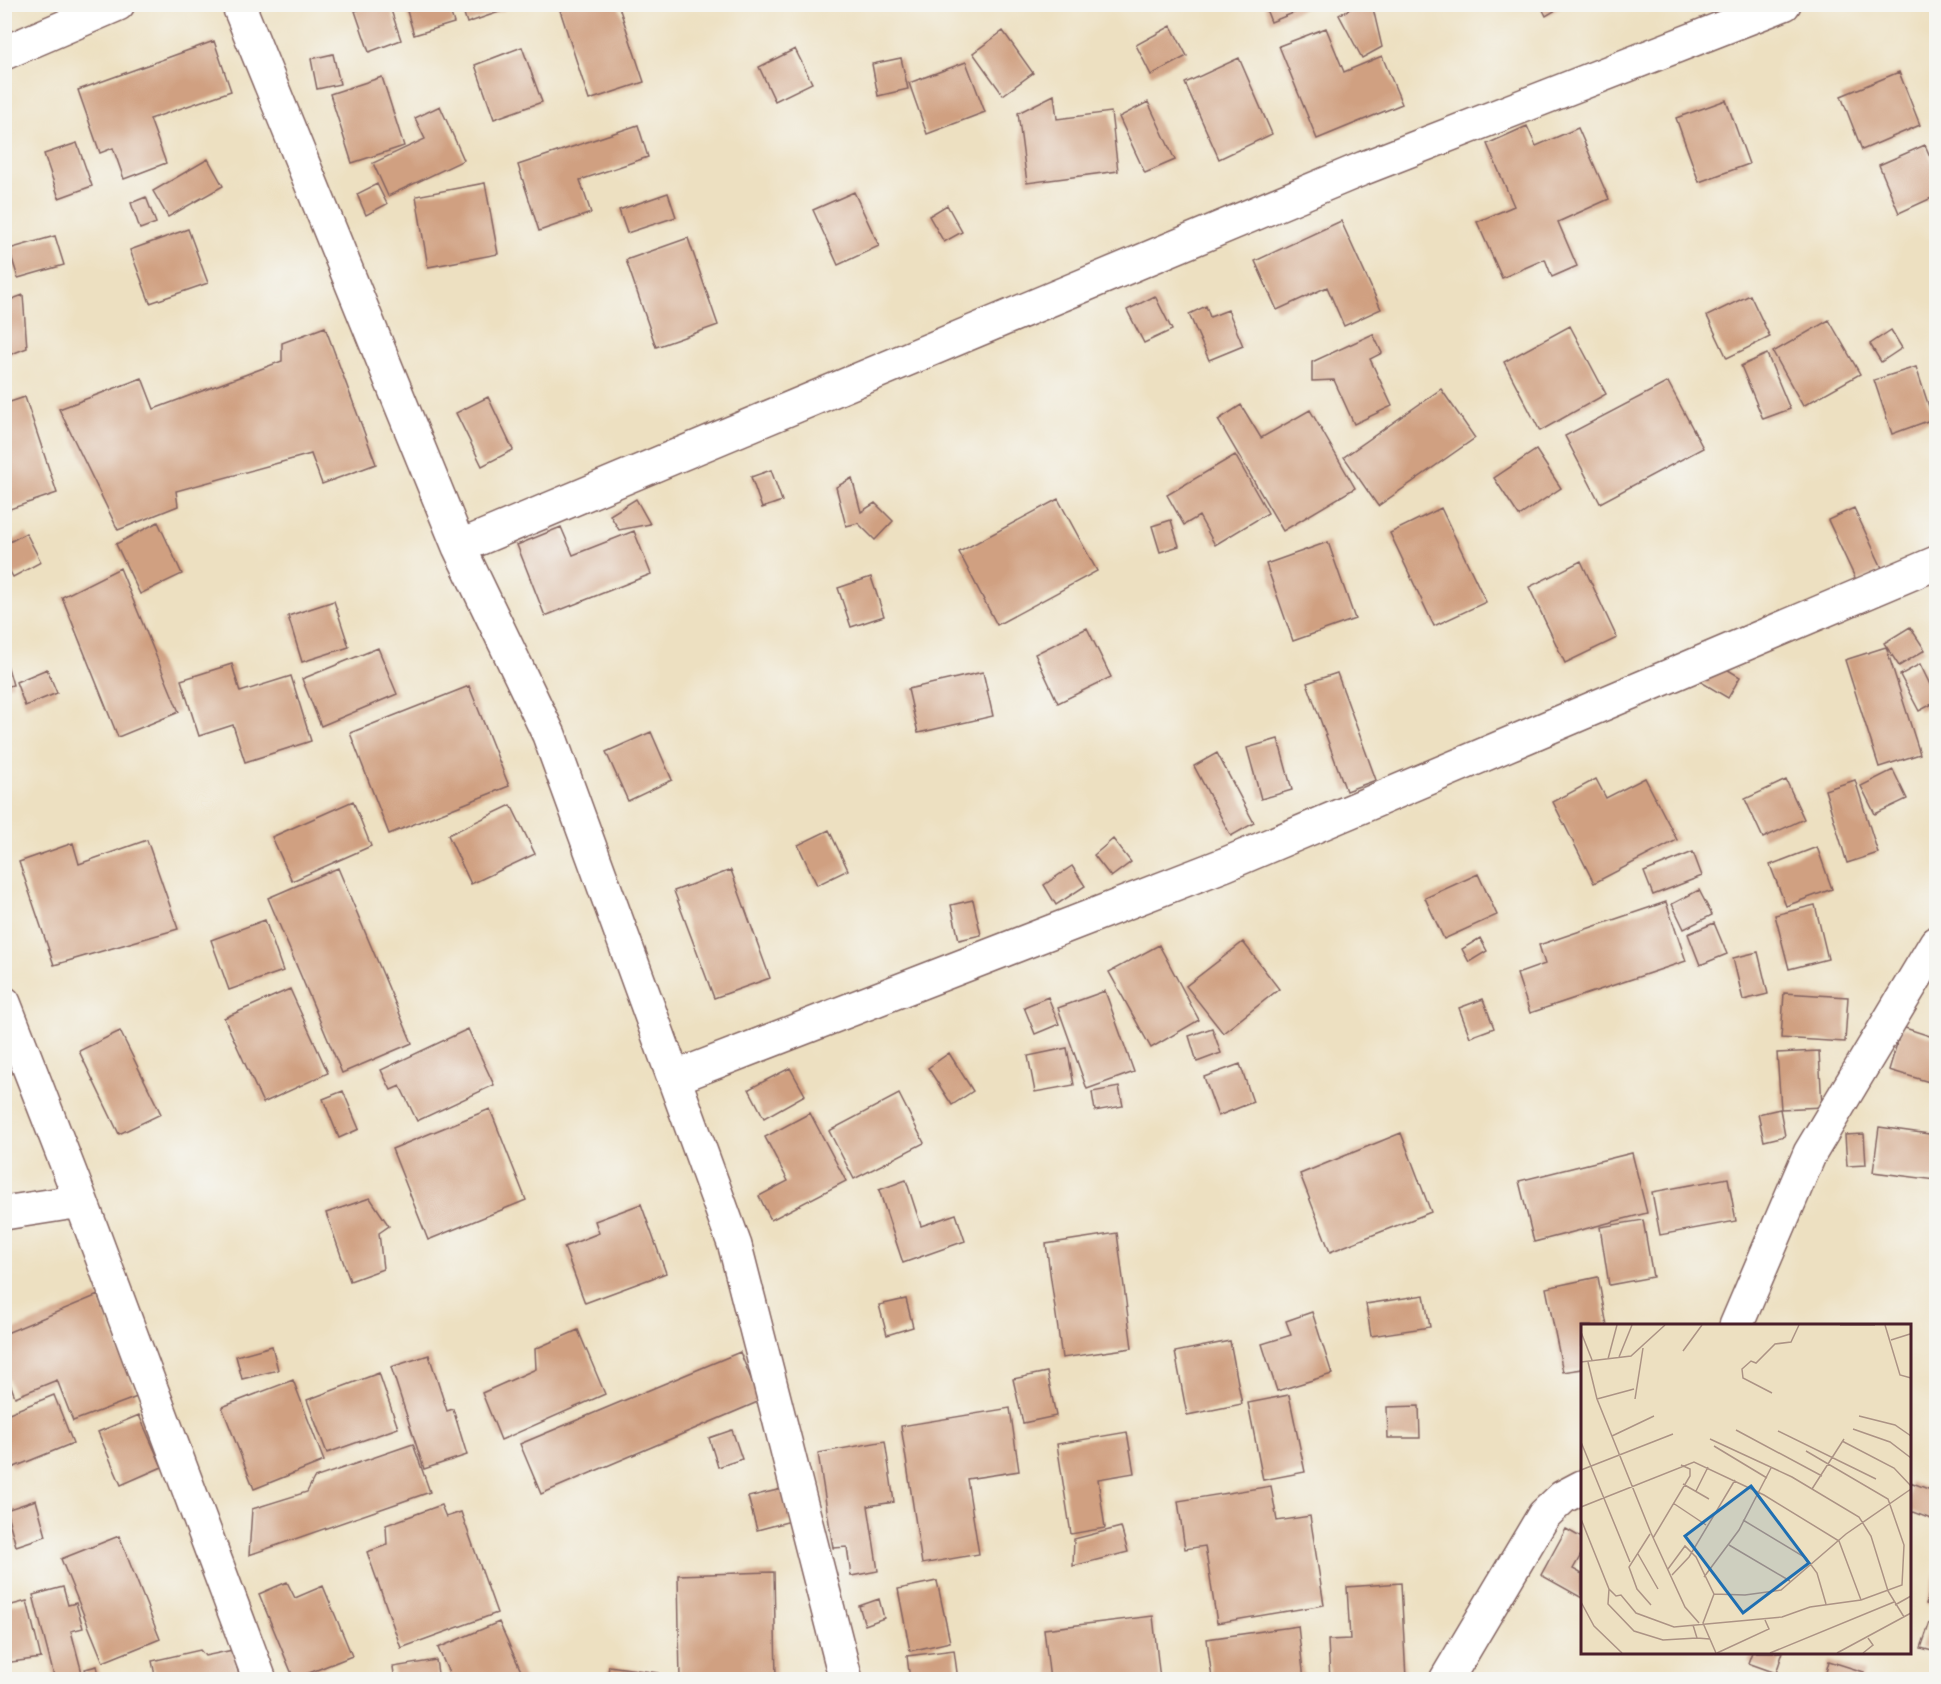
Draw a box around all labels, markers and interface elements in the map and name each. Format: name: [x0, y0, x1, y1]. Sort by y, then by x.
inset map: [1581, 1324, 1911, 1654]

